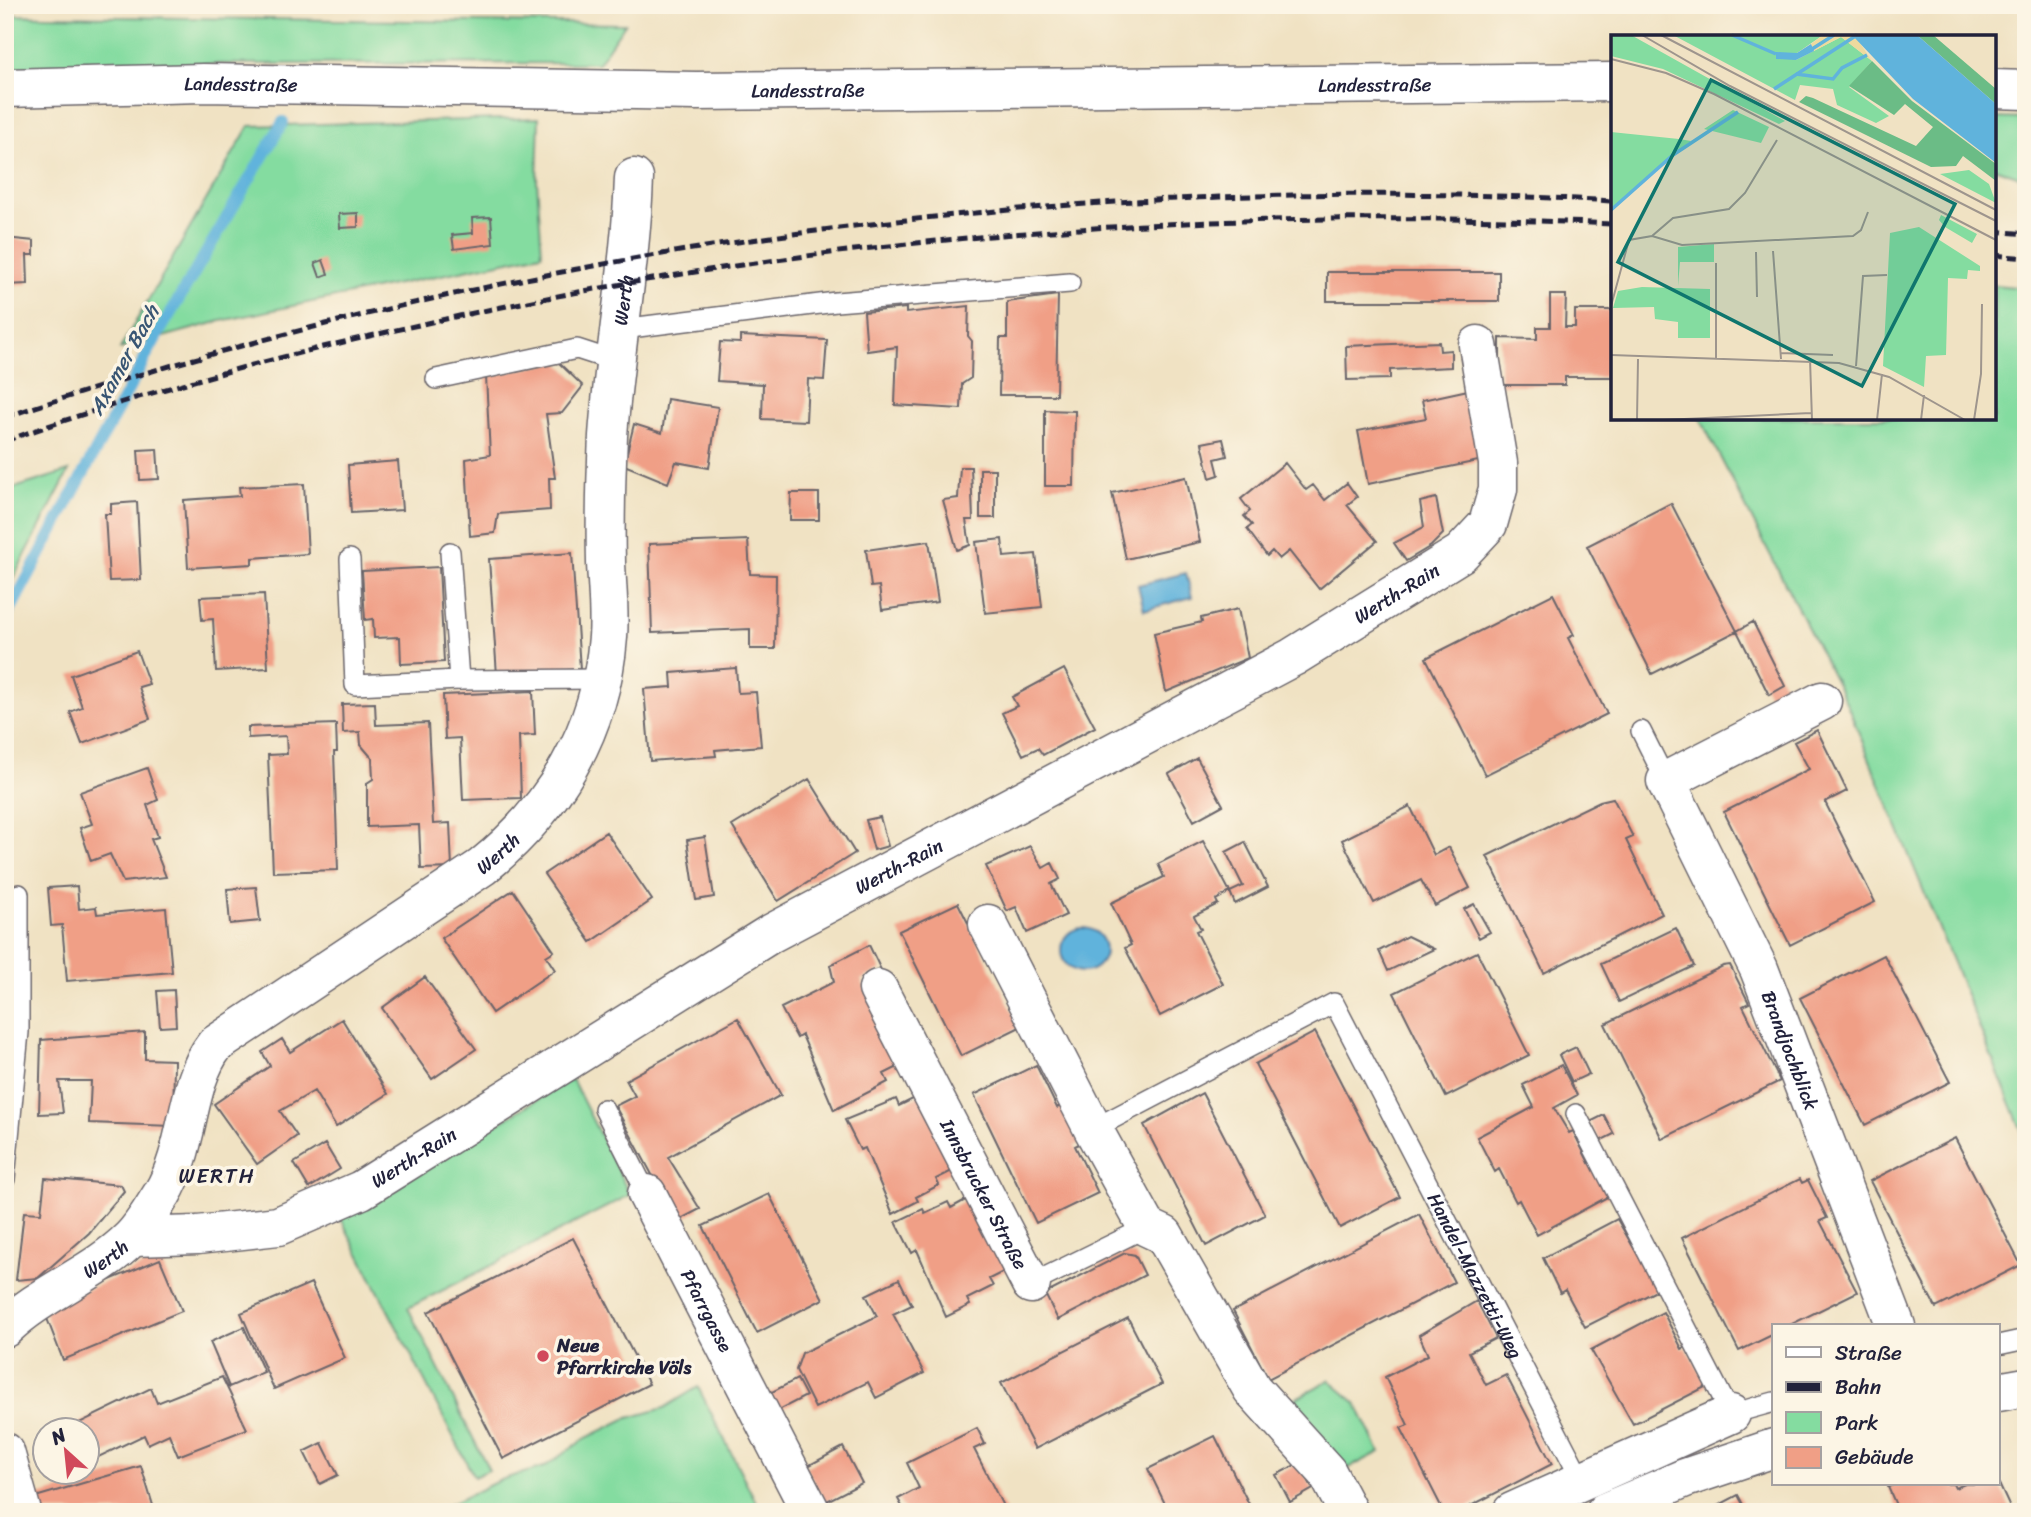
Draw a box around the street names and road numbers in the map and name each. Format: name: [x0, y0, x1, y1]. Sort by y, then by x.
street label: Landesstraße: [184, 67, 298, 102]
street label: Landesstraße: [1318, 68, 1432, 102]
street label: Landesstraße: [751, 73, 865, 107]
street label: Werth: [604, 273, 643, 327]
street label: Werth-Rain: [1347, 554, 1446, 633]
street label: Werth: [468, 825, 528, 883]
street label: Werth-Rain: [849, 829, 949, 903]
street label: Brandjochblick: [1752, 986, 1828, 1116]
street label: Innsbrucker Straße: [931, 1112, 1037, 1276]
street label: Werth-Rain: [364, 1118, 463, 1197]
street label: Handel-Mazzetti-Weg: [1418, 1187, 1532, 1365]
street label: Werth: [76, 1231, 136, 1287]
street label: Pfarrgasse: [671, 1263, 742, 1358]

